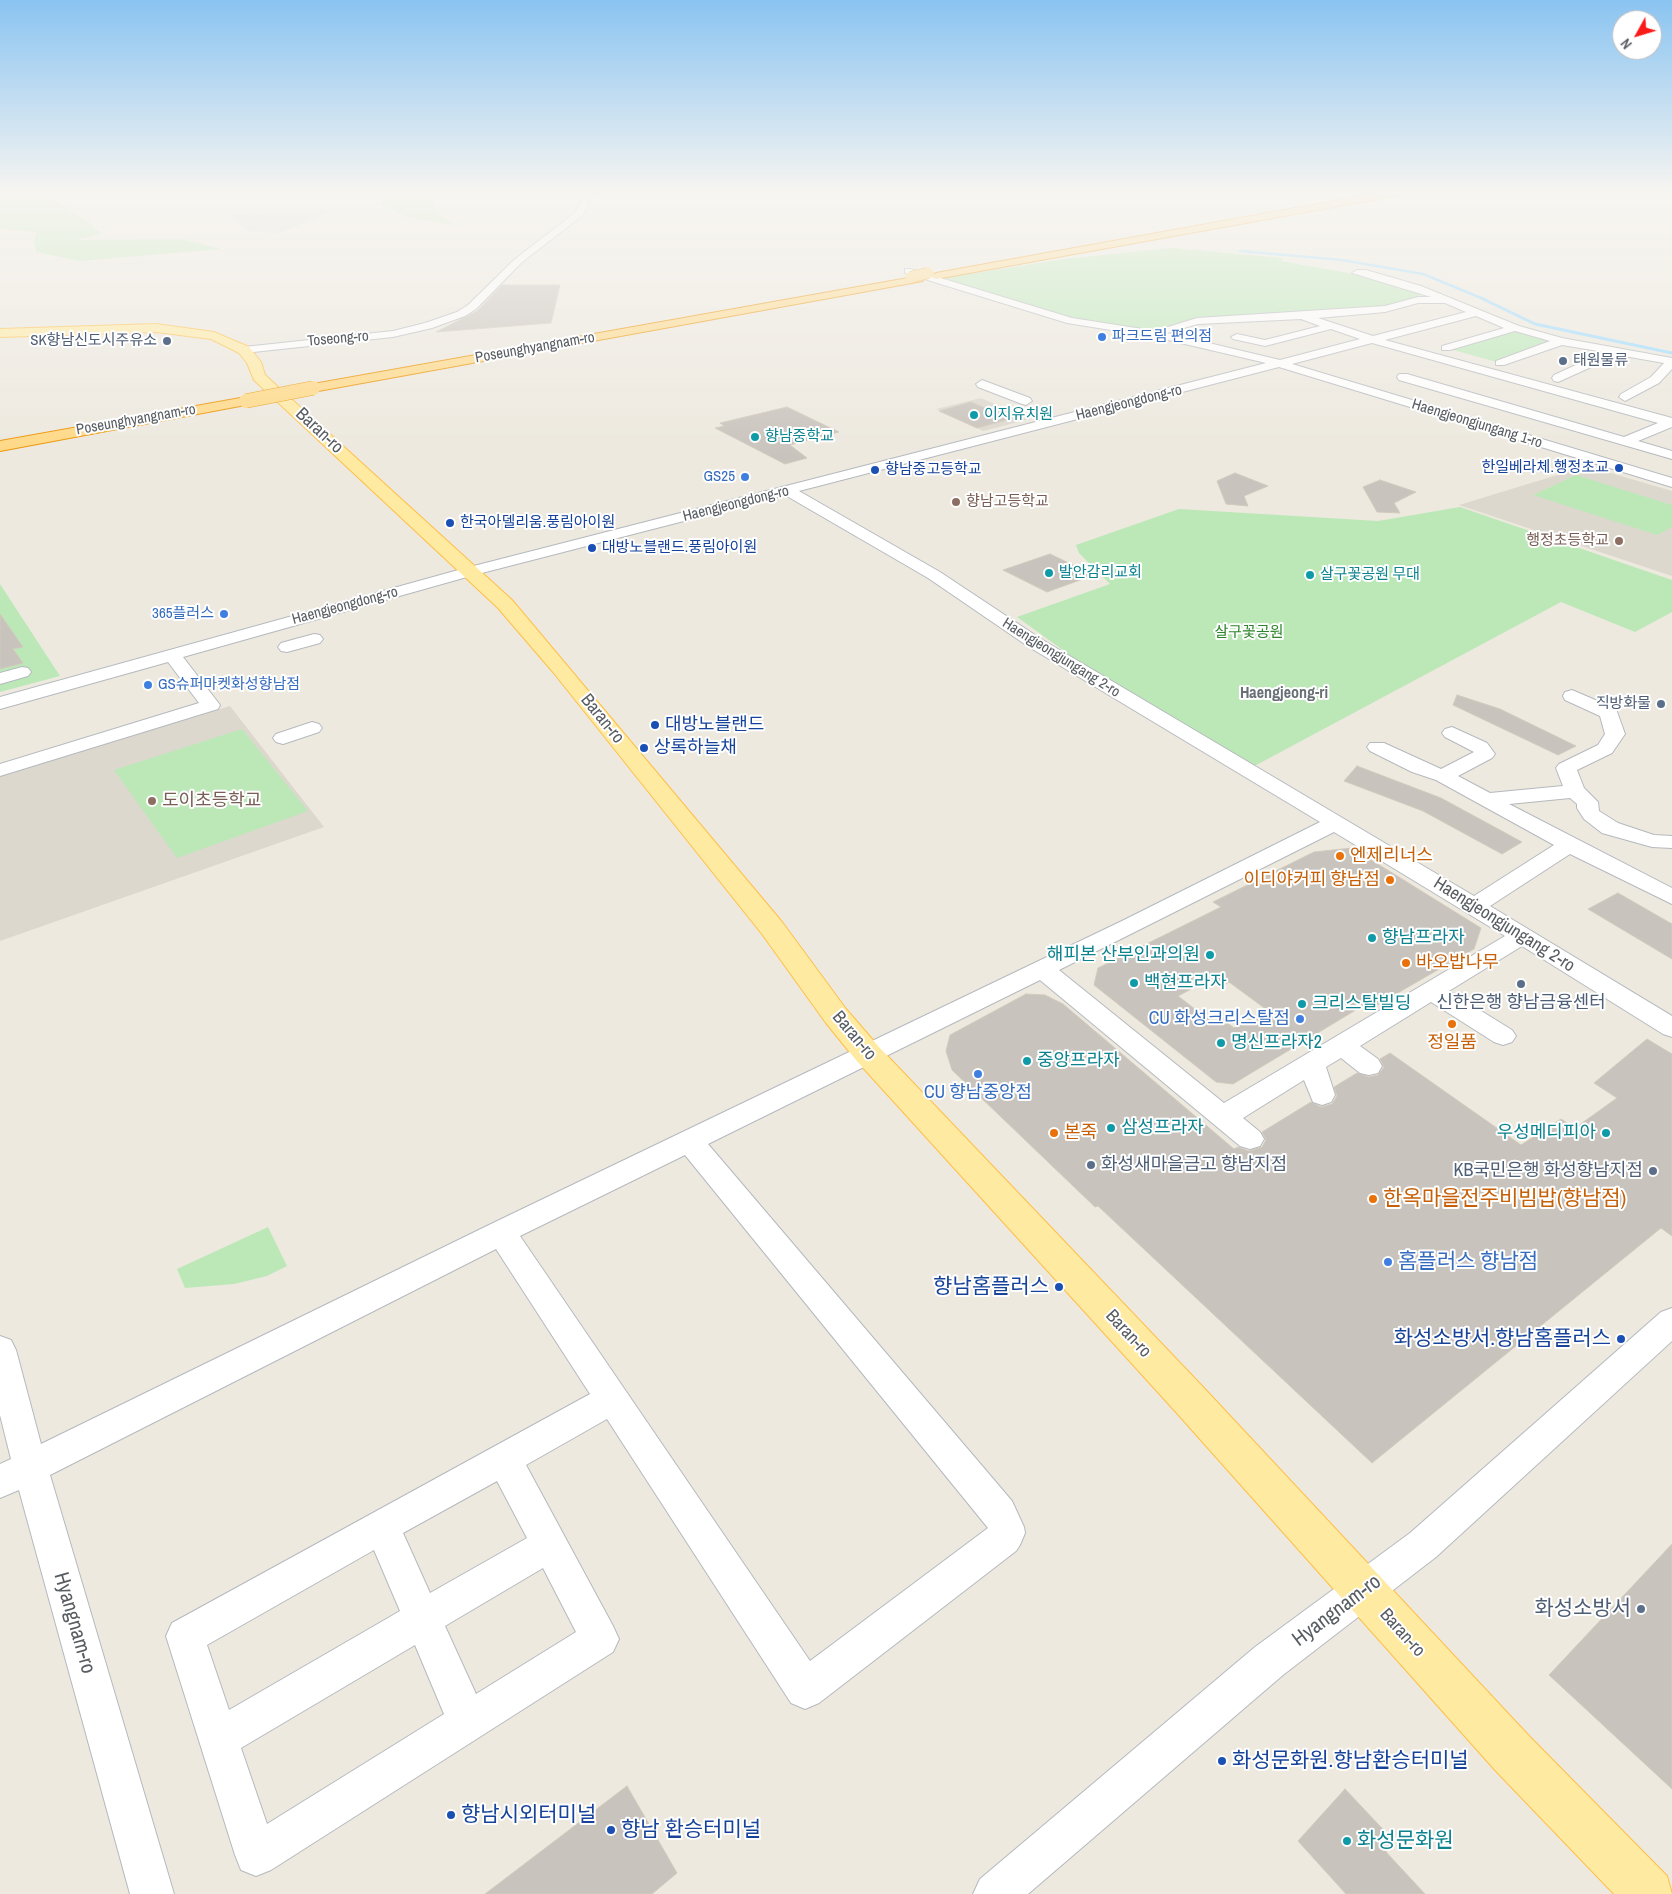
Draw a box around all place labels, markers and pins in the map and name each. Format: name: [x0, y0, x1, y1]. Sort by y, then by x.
place label: 파크드림 편의점: [1112, 328, 1212, 346]
marker: 파크드림 편의점: [1096, 331, 1108, 343]
place label: SK향남신도시주유소: [30, 332, 157, 350]
marker: SK향남신도시주유소: [161, 335, 173, 347]
place label: 태원물류: [1573, 352, 1628, 370]
marker: 태원물류: [1557, 355, 1569, 367]
place label: 이지유치원: [984, 406, 1053, 424]
marker: 이지유치원: [968, 409, 980, 421]
place label: 향남중학교: [765, 428, 834, 446]
marker: 향남중학교: [749, 431, 761, 443]
place label: 한일베라체.행정초교: [1481, 459, 1609, 477]
place label: 향남중고등학교: [885, 461, 982, 479]
marker: 한일베라체.행정초교: [1613, 462, 1625, 474]
marker: 향남중고등학교: [869, 464, 881, 476]
place label: GS25: [704, 468, 735, 486]
marker: GS25: [739, 471, 751, 483]
place label: 향남고등학교: [966, 493, 1049, 511]
marker: 향남고등학교: [950, 496, 962, 508]
place label: 한국아델리움.풍림아이원: [460, 514, 615, 532]
marker: 한국아델리움.풍림아이원: [444, 517, 456, 529]
place label: 행정초등학교: [1526, 532, 1609, 550]
marker: 행정초등학교: [1613, 535, 1625, 547]
place label: 대방노블랜드.풍림아이원: [602, 539, 757, 557]
marker: 대방노블랜드.풍림아이원: [586, 542, 598, 554]
place label: 발안감리교회: [1059, 564, 1142, 582]
place label: 살구꽃공원 무대: [1320, 566, 1420, 584]
marker: 발안감리교회: [1043, 567, 1055, 579]
marker: 살구꽃공원 무대: [1304, 569, 1316, 581]
place label: 365플러스: [152, 605, 214, 623]
marker: 365플러스: [218, 608, 230, 620]
place label: GS슈퍼마켓화성향남점: [158, 676, 300, 694]
marker: GS슈퍼마켓화성향남점: [142, 679, 154, 691]
place label: 직방화물: [1596, 695, 1651, 713]
marker: 직방화물: [1655, 698, 1667, 710]
place label: 대방노블랜드: [665, 714, 764, 736]
marker: 대방노블랜드: [649, 719, 661, 731]
place label: 상록하늘채: [654, 737, 737, 759]
marker: 상록하늘채: [638, 742, 650, 754]
place label: 도이초등학교: [162, 790, 261, 812]
marker: 도이초등학교: [146, 795, 158, 807]
place label: 엔제리너스: [1350, 845, 1433, 867]
marker: 엔제리너스: [1334, 850, 1346, 862]
place label: 이디야커피 향남점: [1243, 869, 1380, 891]
marker: 이디야커피 향남점: [1384, 874, 1396, 886]
place label: 향남프라자: [1382, 927, 1465, 949]
marker: 향남프라자: [1366, 932, 1378, 944]
place label: 해피본 산부인과의원: [1047, 944, 1200, 966]
marker: 해피본 산부인과의원: [1204, 949, 1216, 961]
place label: 바오밥나무: [1416, 952, 1499, 974]
marker: 바오밥나무: [1400, 957, 1412, 969]
place label: 백현프라자: [1144, 972, 1227, 994]
marker: 백현프라자: [1128, 977, 1140, 989]
marker: 신한은행 향남금융센터: [1515, 978, 1527, 990]
place label: 신한은행 향남금융센터: [1436, 992, 1606, 1014]
place label: 크리스탈빌딩: [1312, 993, 1411, 1015]
marker: 크리스탈빌딩: [1296, 998, 1308, 1010]
place label: CU 화성크리스탈점: [1149, 1008, 1290, 1030]
marker: CU 화성크리스탈점: [1294, 1013, 1306, 1025]
marker: 정일품: [1446, 1018, 1458, 1030]
place label: 명신프라자2: [1231, 1032, 1322, 1054]
place label: 정일품: [1427, 1032, 1477, 1054]
marker: 명신프라자2: [1215, 1037, 1227, 1049]
place label: 중앙프라자: [1037, 1050, 1120, 1072]
marker: 중앙프라자: [1021, 1055, 1033, 1067]
marker: CU 향남중앙점: [972, 1068, 984, 1080]
place label: CU 향남중앙점: [924, 1082, 1032, 1104]
place label: 삼성프라자: [1121, 1117, 1204, 1139]
place label: 본죽: [1064, 1122, 1097, 1144]
marker: 삼성프라자: [1105, 1122, 1117, 1134]
place label: 우성메디피아: [1497, 1122, 1596, 1144]
marker: 본죽: [1048, 1127, 1060, 1139]
marker: 우성메디피아: [1600, 1127, 1612, 1139]
place label: 화성새마을금고 향남지점: [1101, 1154, 1287, 1176]
marker: 화성새마을금고 향남지점: [1085, 1159, 1097, 1171]
place label: KB국민은행 화성향남지점: [1454, 1160, 1643, 1182]
marker: KB국민은행 화성향남지점: [1647, 1165, 1659, 1177]
place label: 한옥마을전주비빔밥(향남점): [1383, 1186, 1626, 1212]
marker: 한옥마을전주비빔밥(향남점): [1367, 1193, 1379, 1205]
place label: 홈플러스 향남점: [1398, 1249, 1538, 1275]
marker: 홈플러스 향남점: [1382, 1256, 1394, 1268]
place label: 향남홈플러스: [933, 1274, 1049, 1300]
marker: 향남홈플러스: [1053, 1281, 1065, 1293]
place label: 화성소방서.향남홈플러스: [1394, 1326, 1611, 1352]
marker: 화성소방서.향남홈플러스: [1615, 1333, 1627, 1345]
place label: 화성소방서: [1534, 1596, 1631, 1622]
marker: 화성소방서: [1635, 1603, 1647, 1615]
place label: 화성문화원.향남환승터미널: [1232, 1748, 1469, 1774]
marker: 화성문화원.향남환승터미널: [1216, 1755, 1228, 1767]
place label: 향남시외터미널: [461, 1802, 596, 1828]
marker: 향남시외터미널: [445, 1809, 457, 1821]
place label: 향남 환승터미널: [621, 1817, 761, 1843]
marker: 향남 환승터미널: [605, 1824, 617, 1836]
place label: 화성문화원: [1357, 1828, 1454, 1854]
marker: 화성문화원: [1341, 1835, 1353, 1847]

